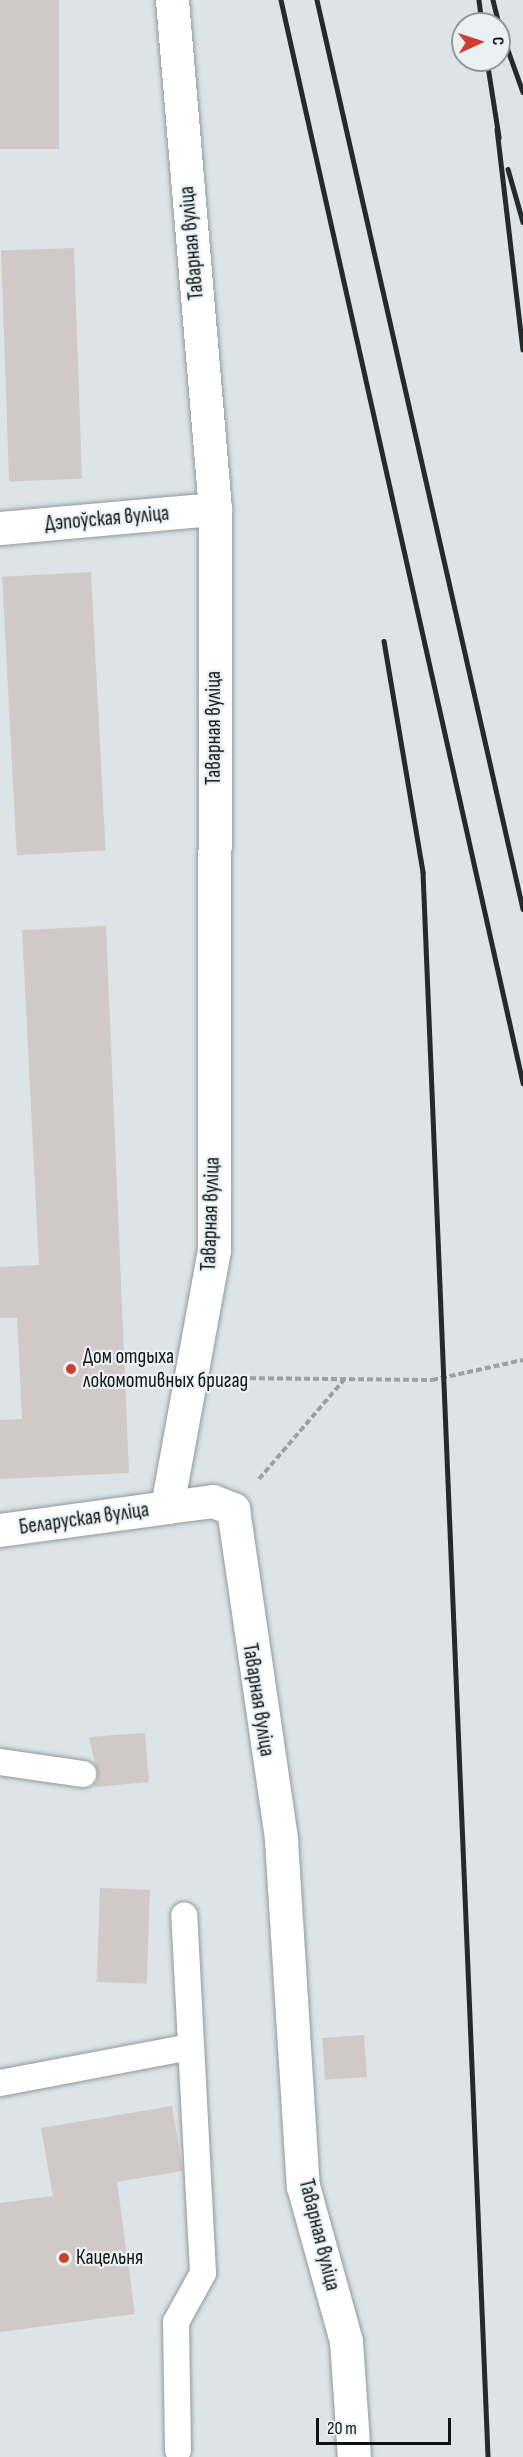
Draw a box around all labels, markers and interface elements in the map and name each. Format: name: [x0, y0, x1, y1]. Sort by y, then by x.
north arrow: [451, 12, 511, 72]
text: С: [488, 37, 507, 46]
street label: Таварная вуліца: [174, 185, 210, 301]
street label: Дэпоўская вуліца: [44, 501, 170, 537]
street label: Таварная вуліца: [201, 671, 227, 785]
street label: Таварная вуліца: [196, 1157, 226, 1271]
place label: Дом отдыха локомотивных бригад: [83, 1344, 248, 1394]
marker: Дом отдыха локомотивных бригад: [64, 1362, 78, 1376]
street label: Беларуская вуліца: [17, 1497, 151, 1541]
street label: Таварная вуліца: [237, 1642, 279, 1758]
street label: Таварная вуліца: [293, 2177, 345, 2293]
place label: Кацельня: [76, 2245, 143, 2271]
marker: Кацельня: [57, 2251, 71, 2265]
scale bar: [319, 2406, 454, 2444]
text: 20 m: [327, 2418, 357, 2439]

